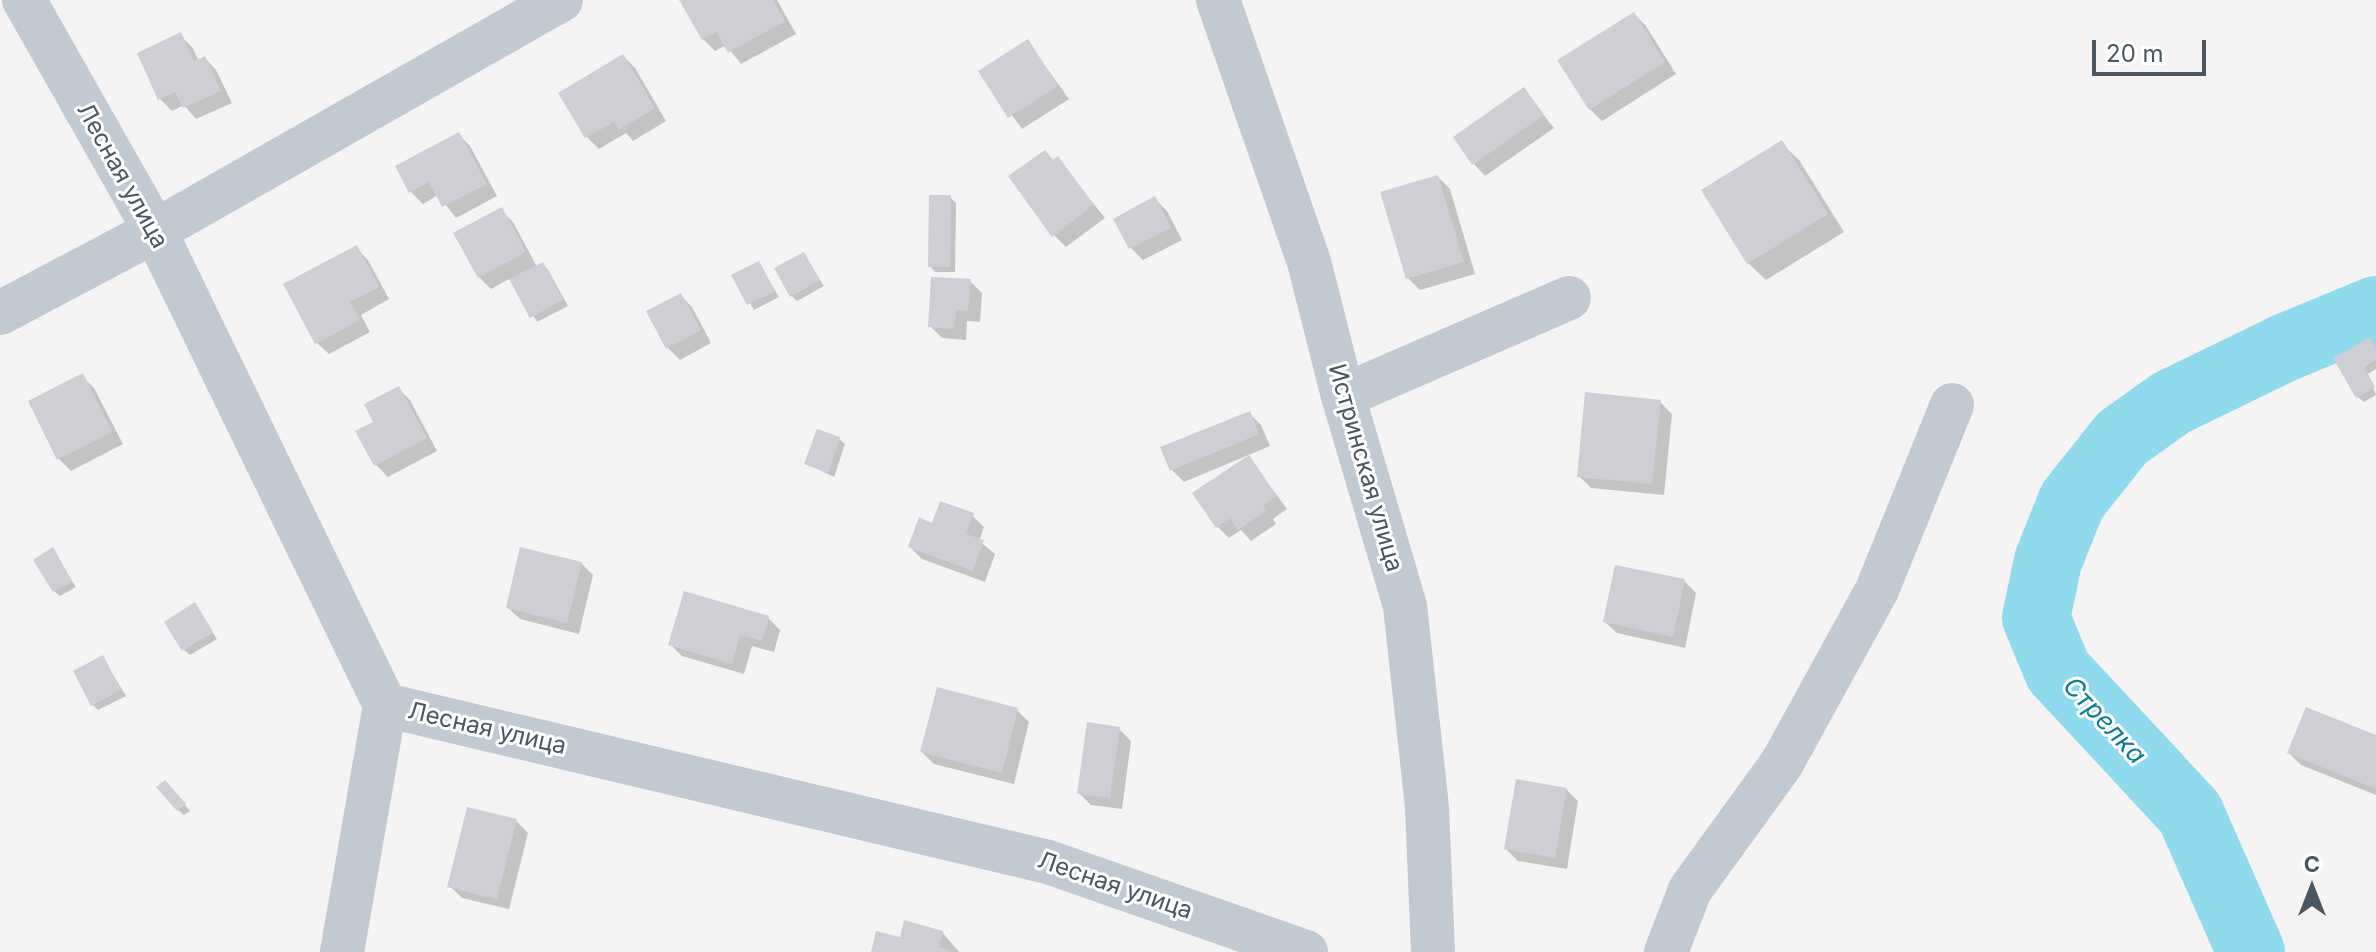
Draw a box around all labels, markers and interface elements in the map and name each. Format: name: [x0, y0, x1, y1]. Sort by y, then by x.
scale bar: [2096, 24, 2210, 74]
text: 20 m: [2106, 39, 2164, 68]
street label: Лесная улица: [70, 98, 174, 254]
street label: Истринская улица: [1322, 361, 1408, 575]
water label: Стрелка: [2056, 671, 2152, 771]
street label: Лесная улица: [405, 697, 569, 761]
street label: Лесная улица: [1034, 846, 1196, 926]
north arrow: [2272, 848, 2352, 928]
text: С: [2304, 851, 2320, 877]

